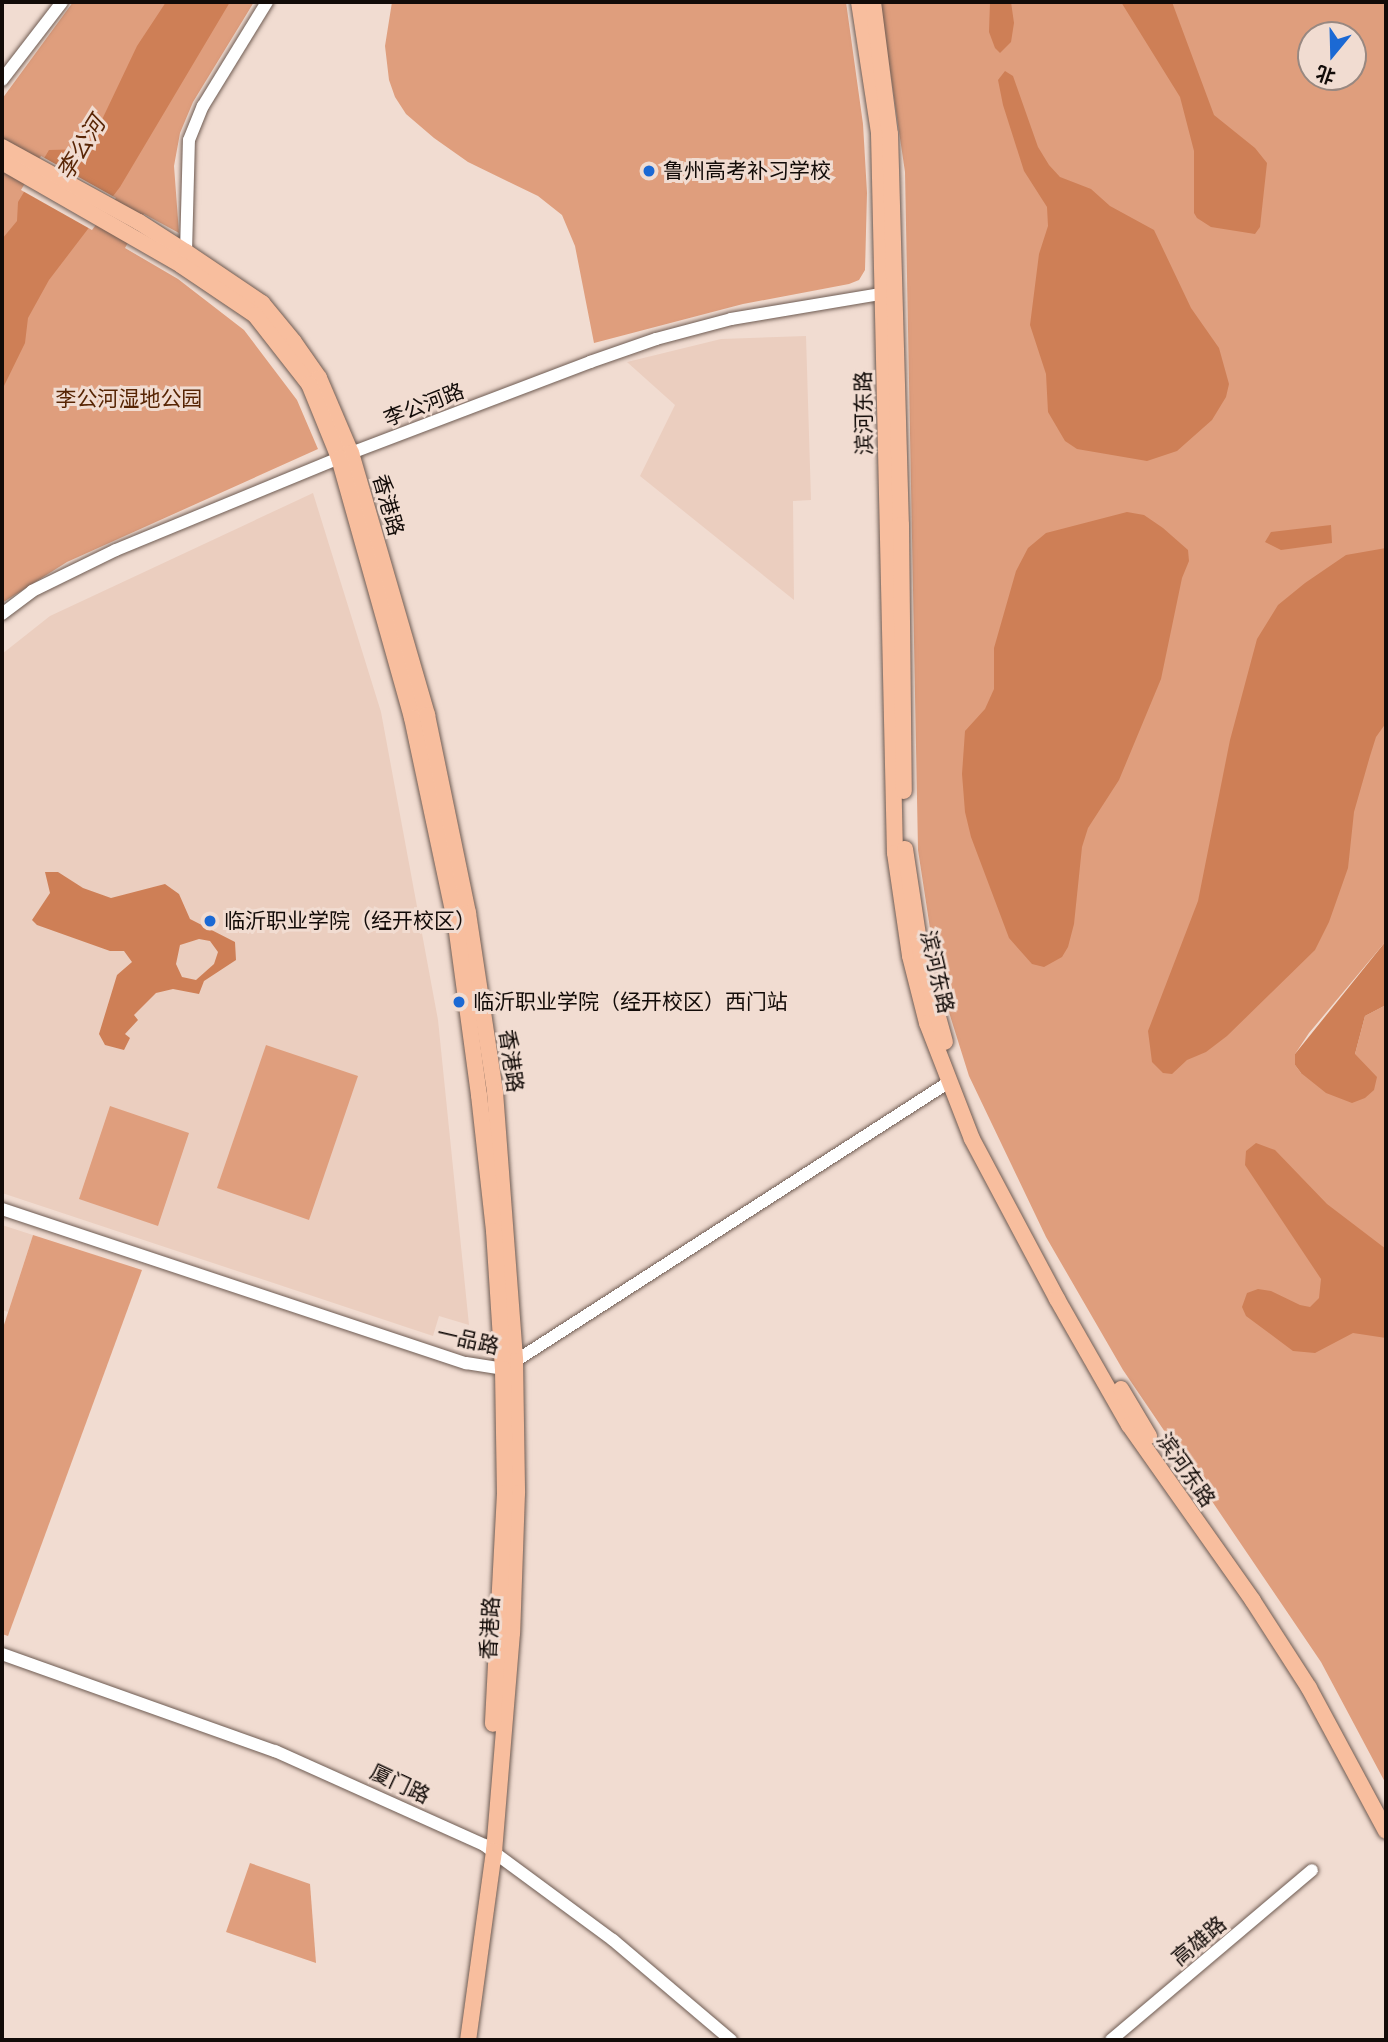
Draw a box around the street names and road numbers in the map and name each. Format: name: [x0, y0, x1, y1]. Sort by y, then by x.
street label: 滨河东路: [851, 371, 877, 455]
street label: 李公河路: [380, 378, 468, 432]
street label: 香港路: [367, 471, 409, 539]
street label: 滨河东路: [915, 928, 959, 1016]
street label: 香港路: [494, 1028, 528, 1094]
street label: 一品路: [434, 1321, 502, 1359]
street label: 滨河东路: [1152, 1428, 1220, 1512]
street label: 香港路: [476, 1596, 504, 1660]
street label: 厦门路: [366, 1759, 434, 1809]
street label: 高雄路: [1167, 1911, 1231, 1971]

